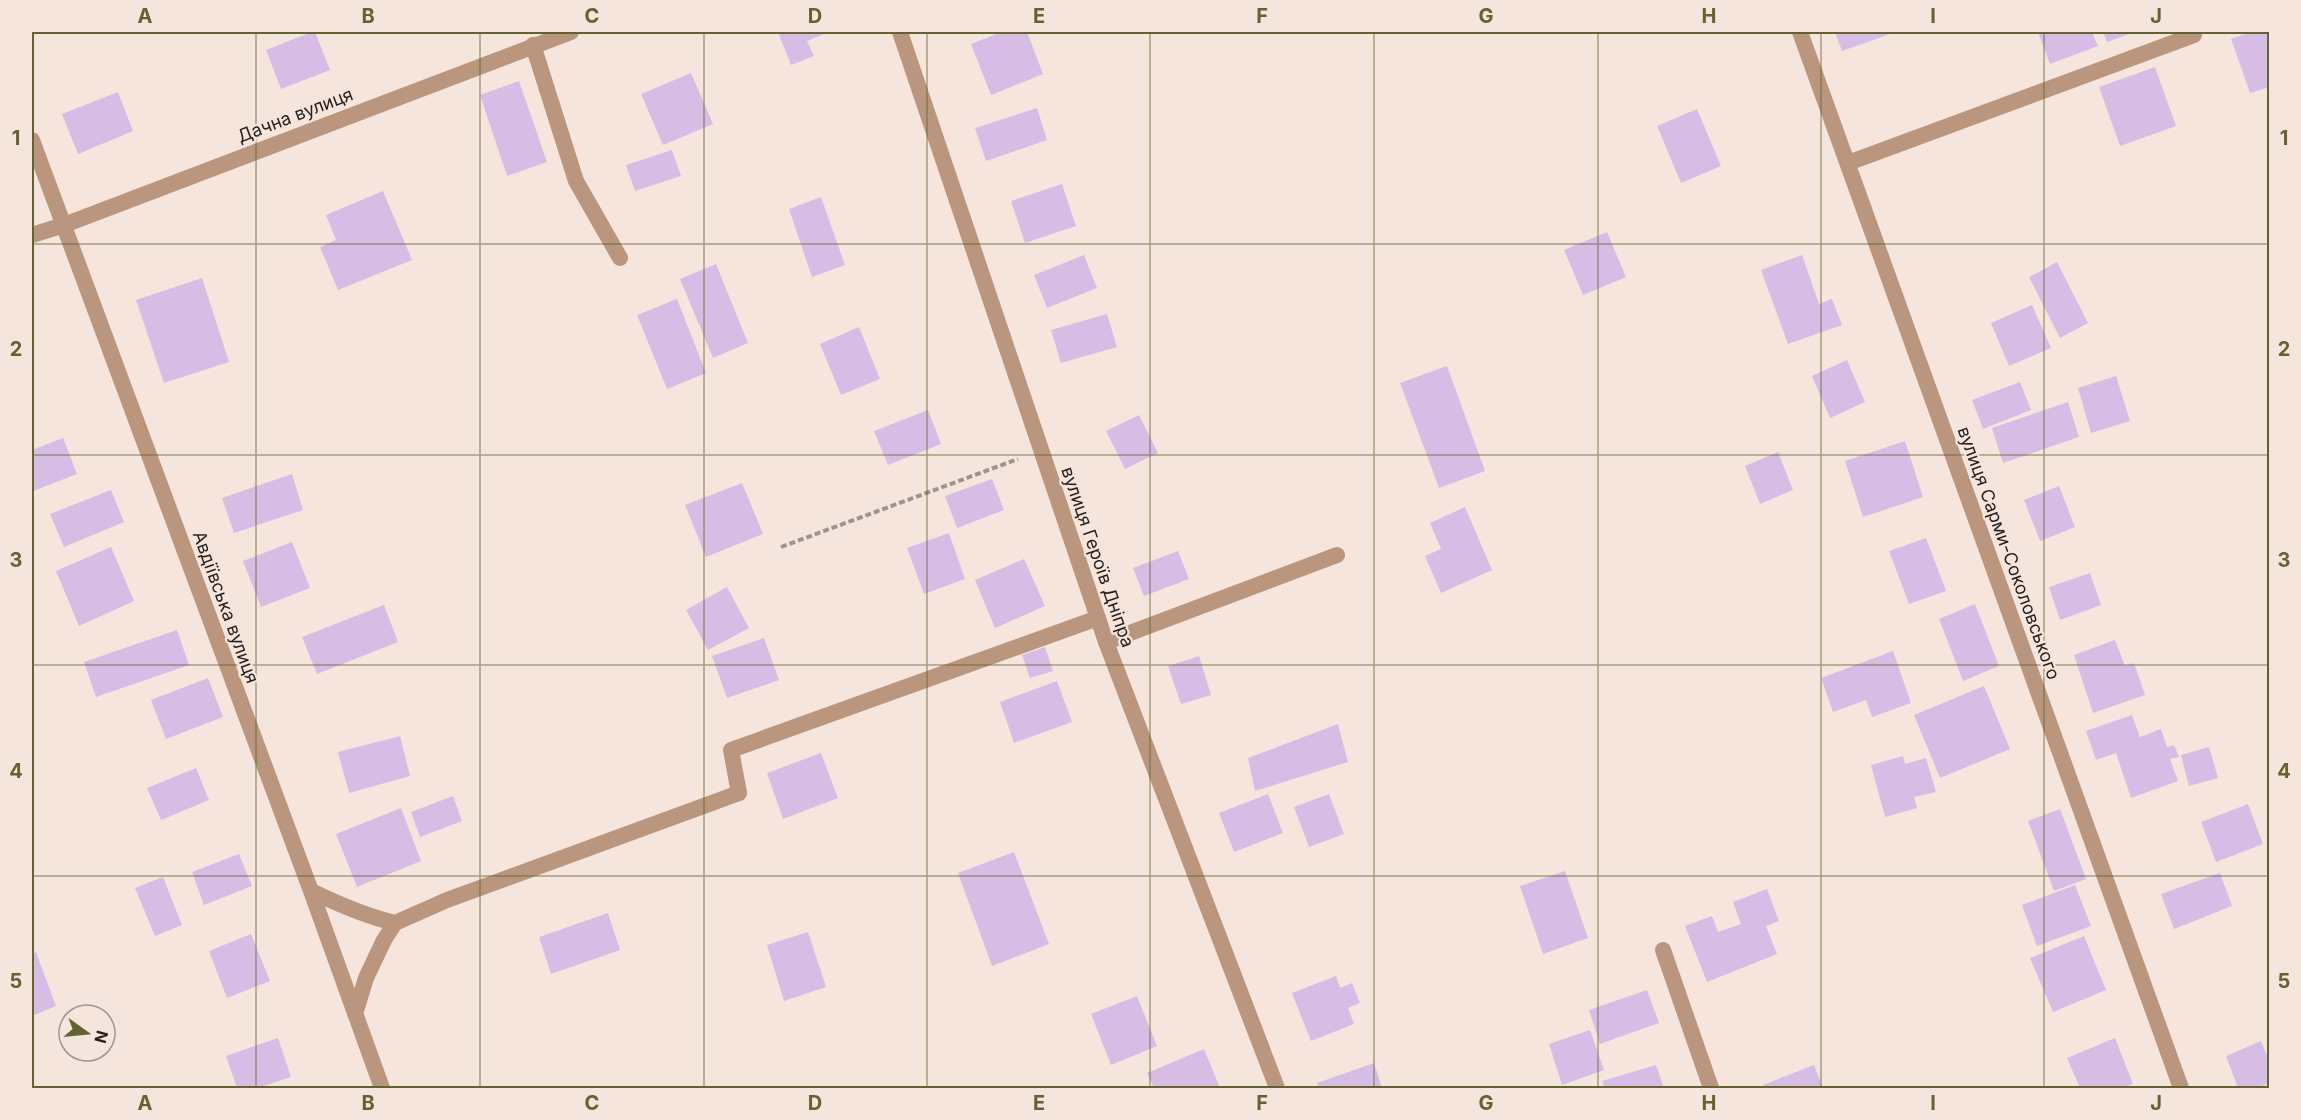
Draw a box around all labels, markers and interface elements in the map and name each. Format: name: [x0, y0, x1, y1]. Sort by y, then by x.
text: A: [138, 4, 153, 28]
text: B: [361, 4, 375, 28]
text: C: [585, 4, 599, 28]
text: D: [808, 4, 822, 28]
text: E: [1033, 4, 1045, 28]
text: F: [1256, 4, 1268, 28]
text: G: [1478, 4, 1494, 28]
text: H: [1702, 4, 1716, 28]
text: I: [1930, 4, 1936, 28]
text: J: [2150, 4, 2162, 28]
street label: Дачна вулиця: [234, 83, 356, 147]
text: 1: [12, 126, 20, 150]
text: 1: [2280, 126, 2288, 150]
text: 2: [10, 337, 22, 361]
text: 2: [2278, 337, 2290, 361]
street label: вулиця Сарми-Соколовського: [1953, 424, 2065, 682]
street label: вулиця Героїв Дніпра: [1057, 464, 1139, 650]
street label: Авдіївська вулиця: [189, 528, 263, 686]
text: 3: [10, 548, 22, 572]
text: 3: [2278, 548, 2290, 572]
text: 4: [9, 759, 23, 783]
text: 4: [2277, 759, 2291, 783]
text: 5: [10, 969, 22, 993]
text: 5: [2278, 969, 2290, 993]
north arrow: [57, 1003, 117, 1063]
text: N: [90, 1028, 113, 1045]
text: A: [138, 1091, 153, 1115]
text: B: [361, 1091, 375, 1115]
text: C: [585, 1091, 599, 1115]
text: D: [808, 1091, 822, 1115]
text: E: [1033, 1091, 1045, 1115]
text: F: [1256, 1091, 1268, 1115]
text: G: [1478, 1091, 1494, 1115]
text: H: [1702, 1091, 1716, 1115]
text: I: [1930, 1091, 1936, 1115]
text: J: [2150, 1091, 2162, 1115]

